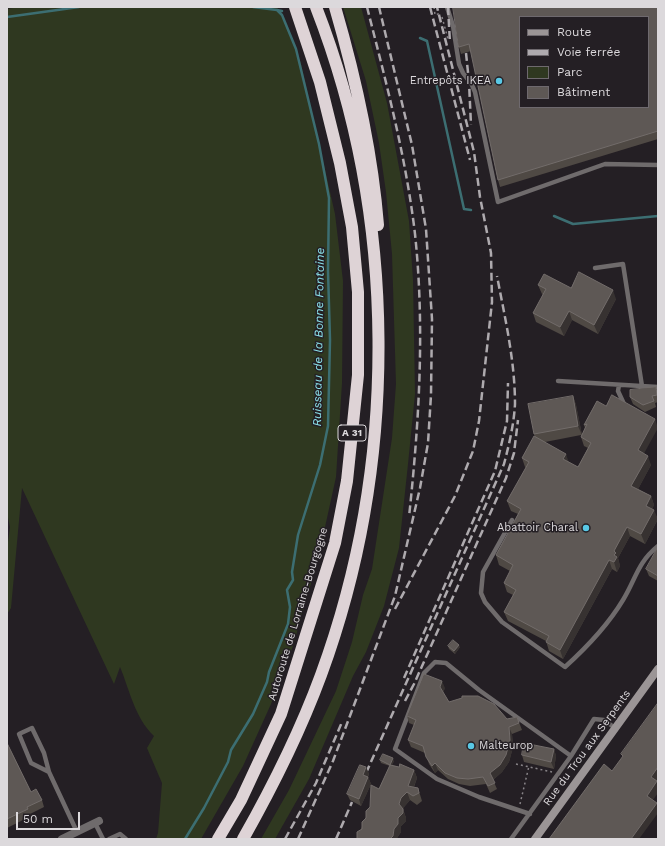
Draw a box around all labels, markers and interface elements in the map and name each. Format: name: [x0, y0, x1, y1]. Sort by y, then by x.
legend: [519, 16, 649, 108]
text: Route: [557, 25, 591, 39]
text: Voie ferrée: [557, 45, 620, 59]
text: Parc: [557, 65, 583, 79]
place label: Entrepôts IKEA: [410, 74, 491, 88]
marker: Entrepôts IKEA: [494, 76, 504, 86]
text: Bâtiment: [557, 85, 610, 99]
water label: Ruisseau de la Bonne Fontaine: [310, 248, 328, 426]
road number: A 31: [338, 425, 366, 441]
place label: Abattoir Charal: [497, 521, 578, 535]
marker: Abattoir Charal: [581, 523, 591, 533]
street label: Autoroute de Lorraine-Bourgogne: [265, 526, 331, 702]
street label: Rue du Trou aux Serpents: [541, 688, 633, 808]
place label: Malteurop: [479, 739, 533, 753]
marker: Malteurop: [466, 741, 476, 751]
scale bar: [18, 804, 82, 830]
text: 50 m: [23, 812, 53, 826]

